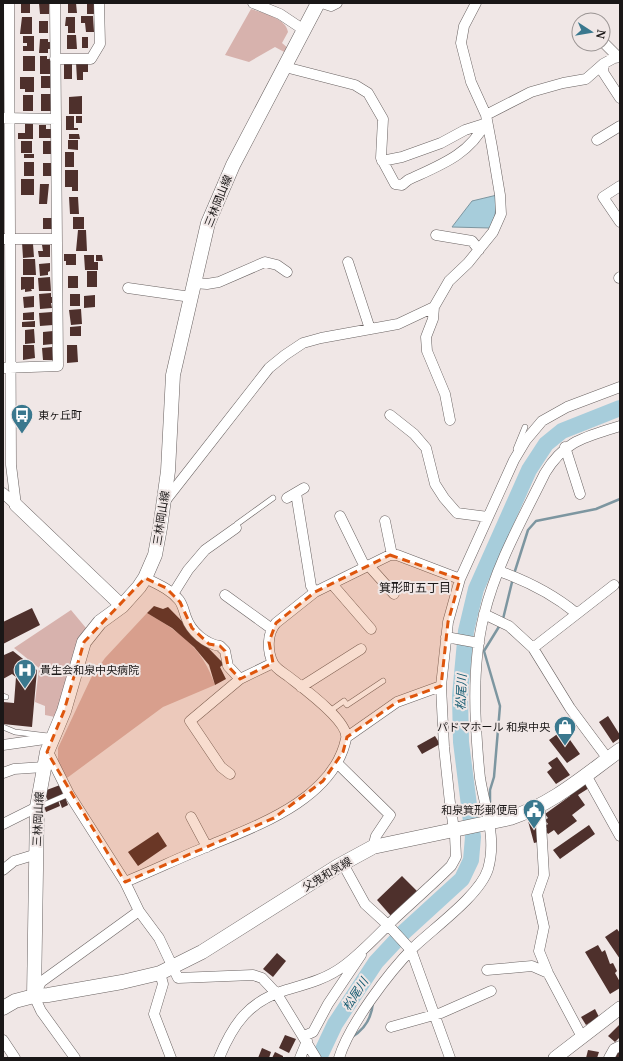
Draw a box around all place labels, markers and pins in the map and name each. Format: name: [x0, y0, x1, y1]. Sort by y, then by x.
bus stop icon: 東ヶ丘町: [9, 402, 35, 435]
place label: 東ヶ丘町: [38, 408, 82, 422]
hospital icon: 貴生会和泉中央病院: [12, 657, 38, 690]
place label: 貴生会和泉中央病院: [40, 663, 139, 677]
shop icon: パドマホール 和泉中央: [552, 714, 578, 747]
place label: パドマホール 和泉中央: [437, 720, 551, 734]
public building icon: 和泉箕形郵便局: [521, 797, 547, 830]
place label: 和泉箕形郵便局: [441, 803, 518, 817]

